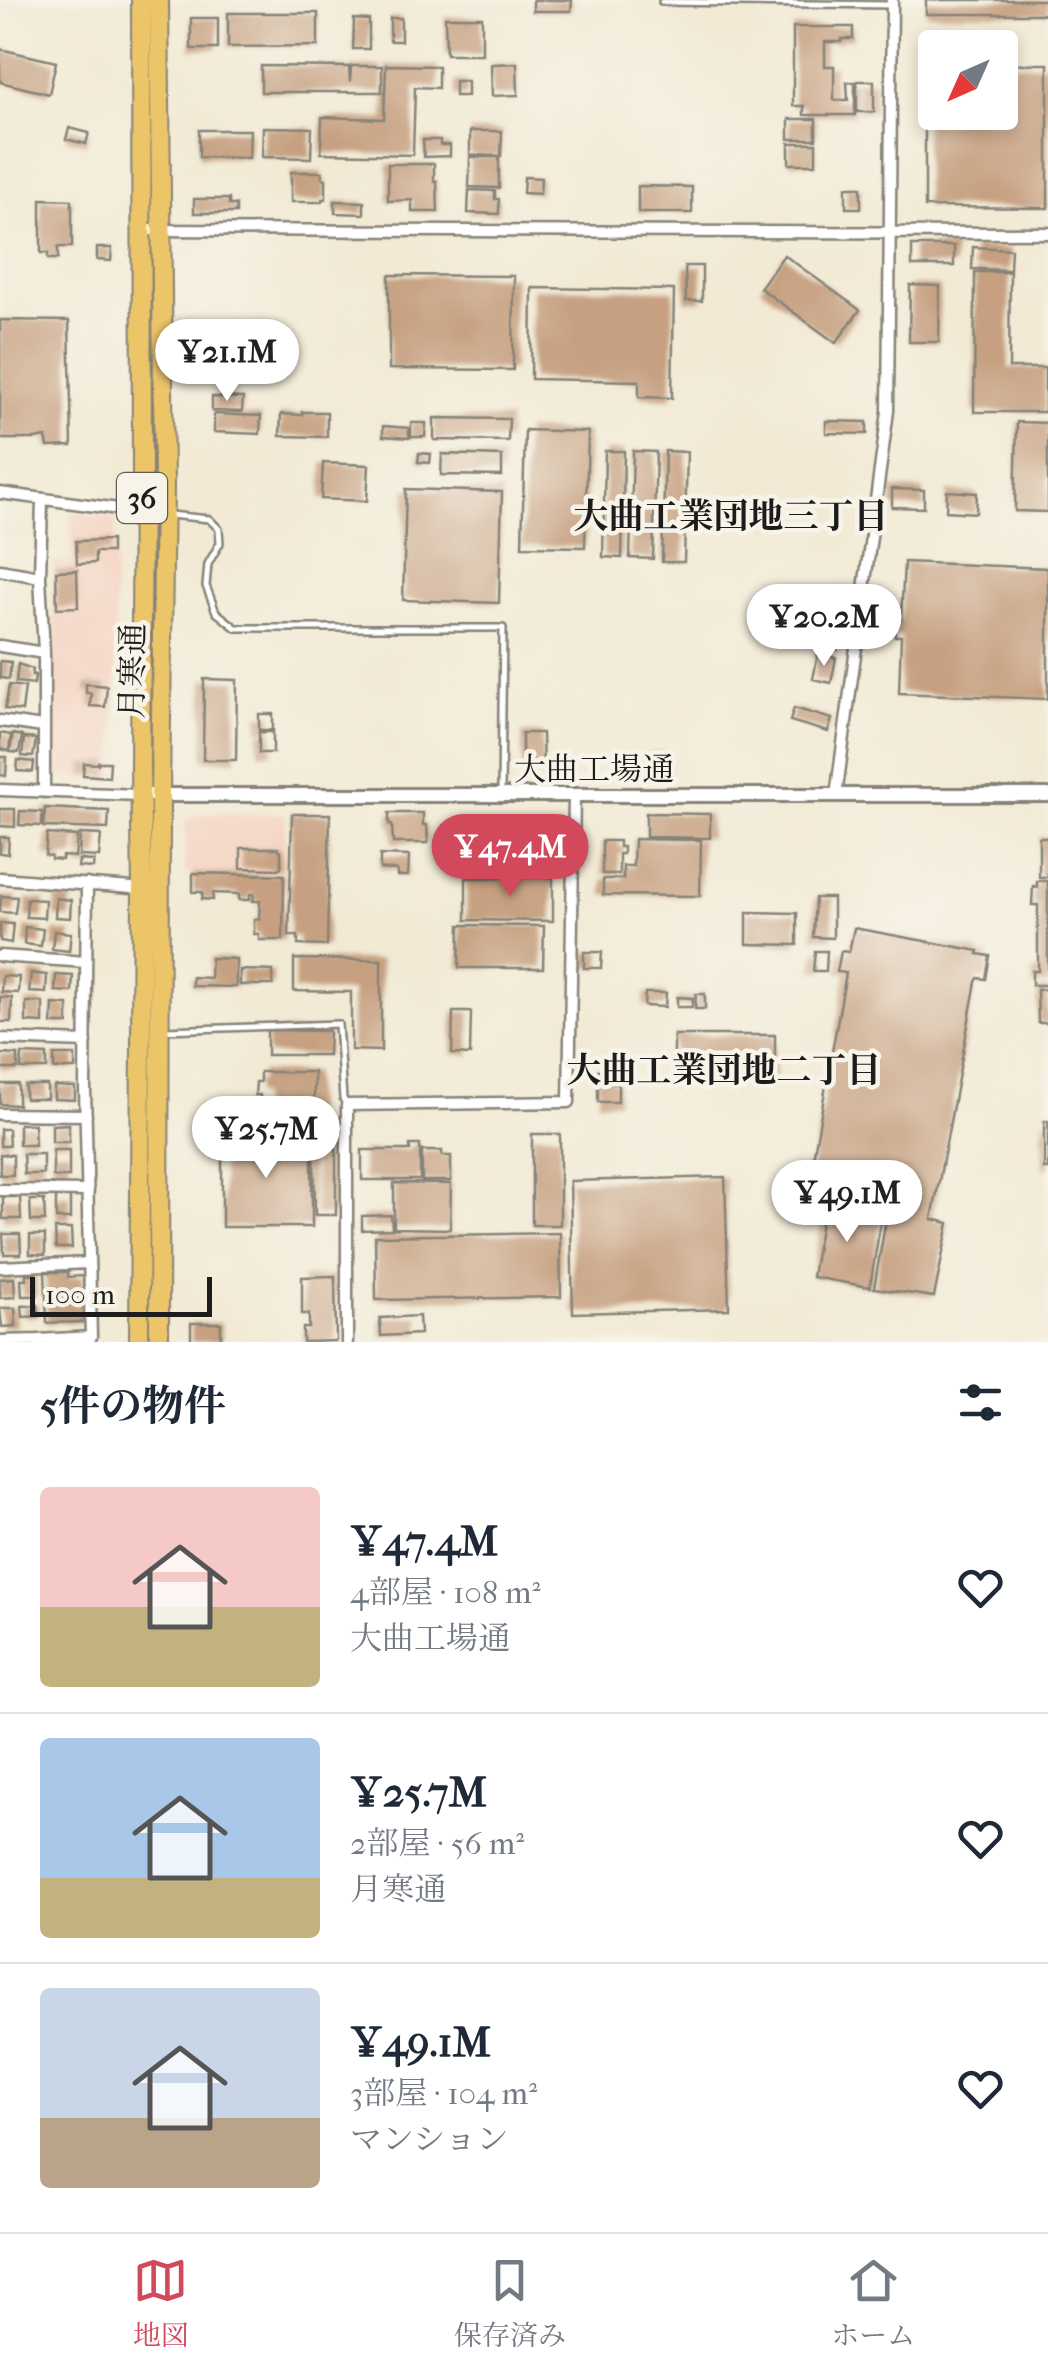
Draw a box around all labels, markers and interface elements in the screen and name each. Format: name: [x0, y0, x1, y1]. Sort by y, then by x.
north arrow: [918, 30, 1018, 130]
map controls: [918, 30, 1018, 130]
pin: ¥21.1M: [146, 319, 308, 404]
text: ¥21.1M: [177, 333, 277, 370]
road number: 36: [117, 473, 167, 523]
district label: 大曲工業団地三丁目: [573, 496, 889, 537]
pin: ¥20.2M: [743, 584, 905, 669]
text: ¥20.2M: [769, 598, 879, 635]
street label: 月寒通: [113, 623, 152, 719]
street label: 大曲工場通: [514, 751, 674, 788]
pin: ¥47.4M: [429, 814, 591, 899]
text: ¥47.4M: [454, 828, 566, 865]
district label: 大曲工業団地二丁目: [566, 1050, 882, 1091]
pin: ¥25.7M: [185, 1096, 347, 1181]
text: ¥25.7M: [214, 1110, 318, 1147]
pin: ¥49.1M: [766, 1160, 928, 1245]
text: ¥49.1M: [793, 1174, 901, 1211]
scale bar: [30, 1272, 212, 1316]
text: 100 m: [45, 1278, 115, 1311]
icon: filters: [953, 1375, 1008, 1430]
text: 5件の物件: [40, 1382, 226, 1431]
text: ¥47.4M: [350, 1517, 498, 1566]
icon: home: [120, 1527, 240, 1647]
icon: heart: [953, 1560, 1008, 1615]
text: 4部屋 · 108 m²: [350, 1574, 541, 1611]
text: 大曲工場通: [350, 1620, 510, 1657]
text: ¥25.7M: [350, 1768, 487, 1817]
icon: home: [120, 1778, 240, 1898]
icon: heart: [953, 1811, 1008, 1866]
text: 2部屋 · 56 m²: [350, 1825, 524, 1862]
text: 月寒通: [350, 1871, 446, 1908]
text: ¥49.1M: [350, 2018, 491, 2067]
icon: home: [120, 2028, 240, 2148]
icon: heart: [953, 2061, 1008, 2116]
text: 3部屋 · 104 m²: [350, 2075, 537, 2112]
text: マンション: [350, 2121, 509, 2158]
tab: 地図: [133, 2253, 189, 2353]
tab: 保存済み: [454, 2253, 566, 2353]
tab: ホーム: [831, 2253, 915, 2353]

